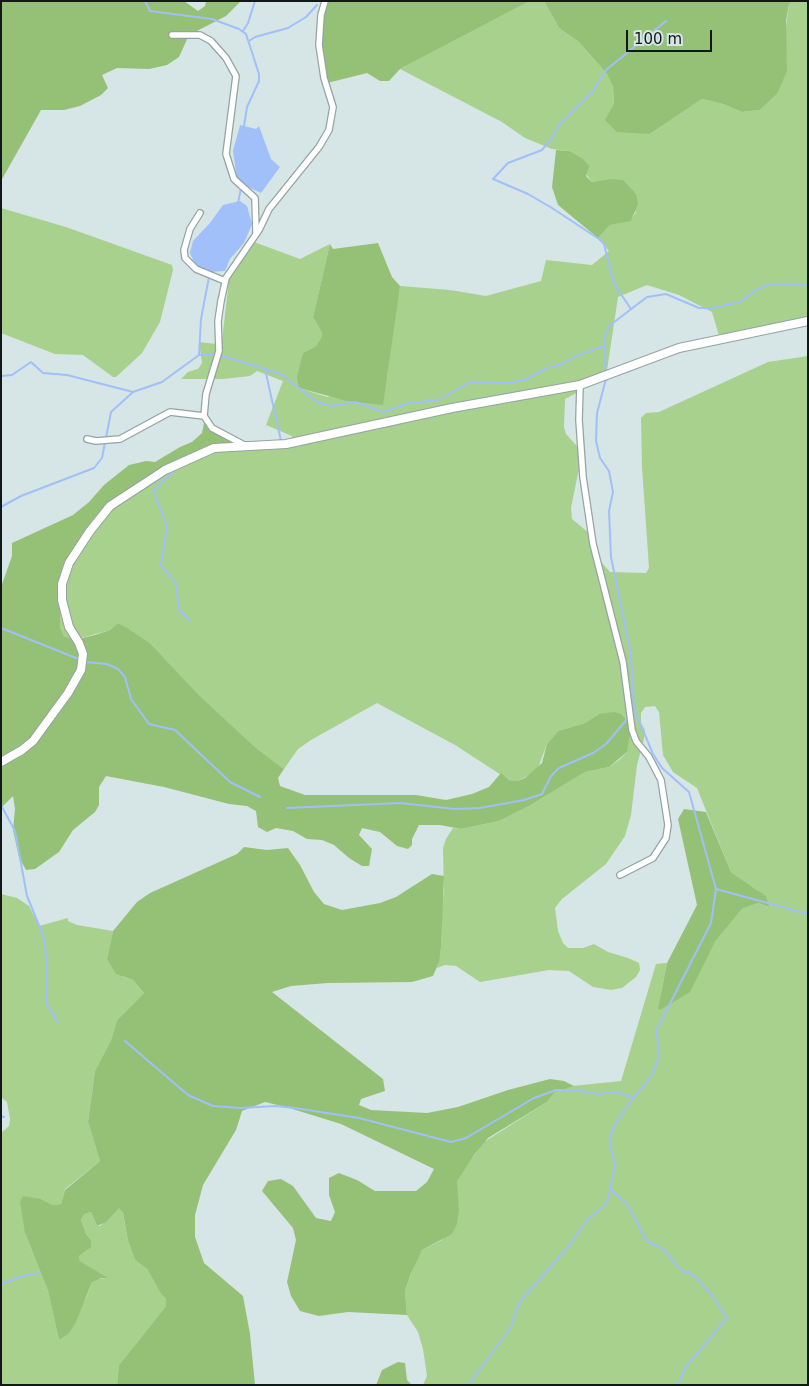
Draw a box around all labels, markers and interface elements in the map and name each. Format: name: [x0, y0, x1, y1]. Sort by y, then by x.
scale bar: [629, 20, 715, 52]
text: 100 m: [634, 30, 682, 48]

